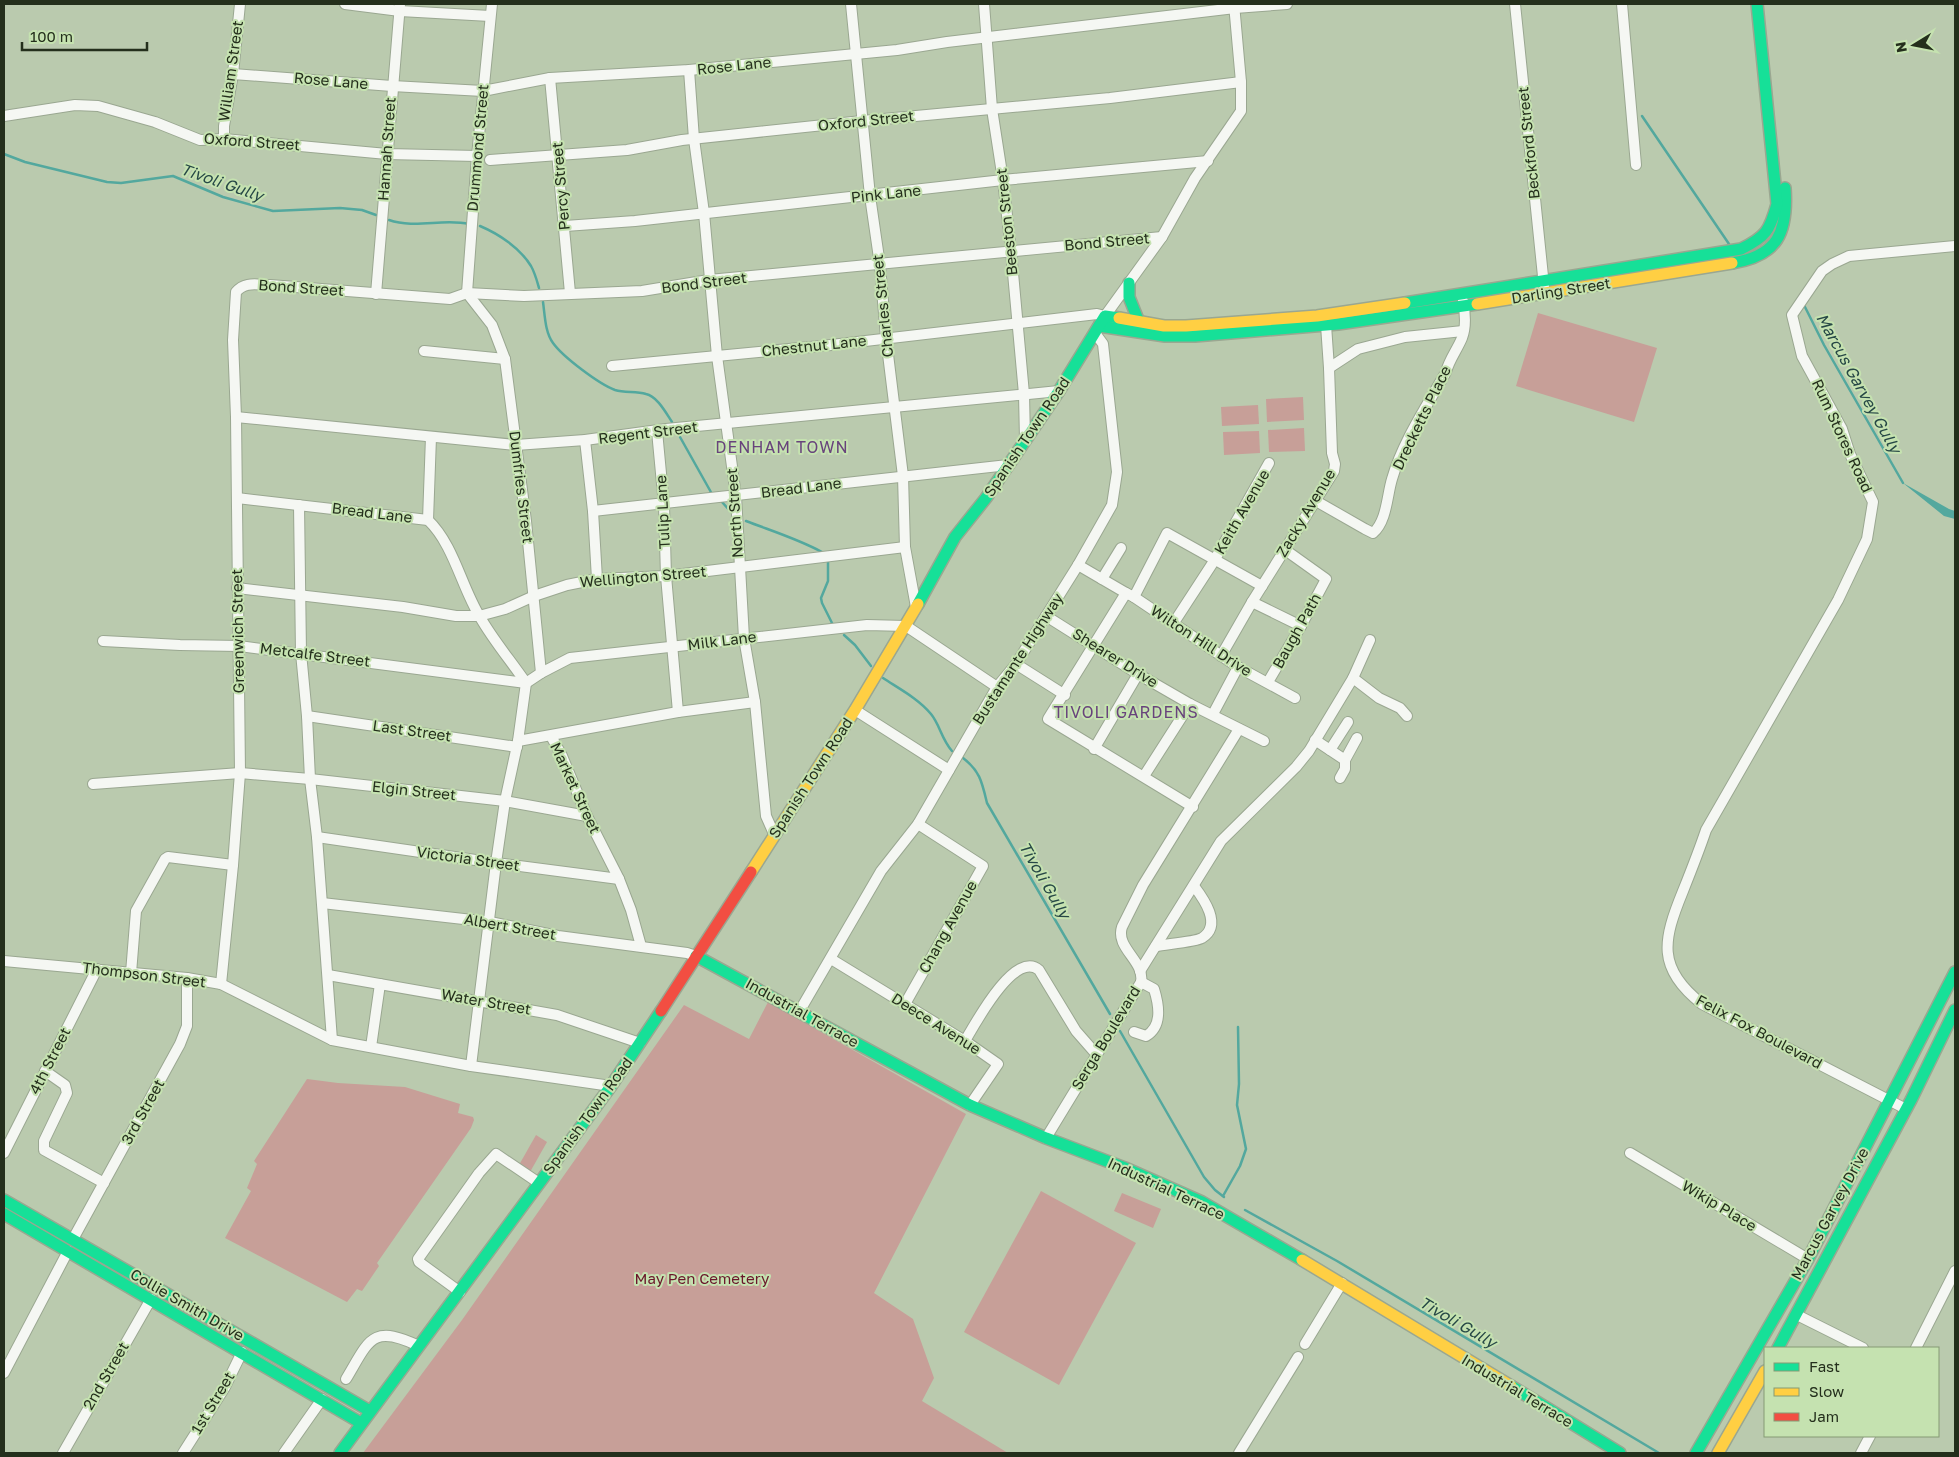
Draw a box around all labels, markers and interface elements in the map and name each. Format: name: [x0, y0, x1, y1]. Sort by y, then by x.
street label: William Street: [214, 19, 246, 123]
scale bar: [22, 20, 148, 52]
north arrow: [1889, 20, 1939, 70]
text: 100 m: [30, 27, 73, 45]
text: N: [1891, 41, 1910, 54]
street label: Rose Lane: [696, 52, 772, 78]
street label: Rose Lane: [293, 68, 369, 92]
street label: Drummond Street: [462, 84, 492, 212]
street label: Beckford Street: [1513, 86, 1543, 200]
street label: Hannah Street: [373, 96, 399, 202]
street label: Oxford Street: [817, 106, 915, 134]
street label: Oxford Street: [203, 129, 301, 153]
street label: Percy Street: [547, 141, 573, 231]
water label: Tivoli Gully: [178, 159, 268, 206]
street label: Beeston Street: [991, 168, 1021, 277]
street label: Pink Lane: [850, 180, 922, 206]
street label: Bond Street: [1063, 228, 1150, 254]
street label: Charles Street: [868, 254, 896, 358]
street label: Bond Street: [660, 268, 747, 296]
street label: Darling Street: [1510, 273, 1612, 307]
street label: Bond Street: [258, 275, 344, 299]
water label: Marcus Garvey Gully: [1812, 309, 1907, 458]
street label: Chestnut Lane: [761, 331, 867, 359]
street label: Drecketts Place: [1388, 362, 1454, 473]
street label: Spanish Town Road: [980, 373, 1073, 500]
street label: Rum Stores Road: [1809, 376, 1877, 495]
street label: Regent Street: [597, 417, 699, 447]
street label: Dumfries Street: [506, 430, 538, 544]
district label: DENHAM TOWN: [715, 437, 849, 457]
street label: Zacky Avenue: [1272, 465, 1339, 560]
street label: Keith Avenue: [1210, 466, 1273, 557]
street label: North Street: [722, 468, 746, 559]
street label: Bread Lane: [760, 473, 842, 501]
street label: Tulip Lane: [651, 474, 673, 549]
street label: Bread Lane: [331, 498, 414, 526]
street label: Wellington Street: [579, 562, 707, 591]
street label: Greenwich Street: [227, 569, 247, 693]
street label: Bustamante Highway: [968, 589, 1067, 728]
street label: Baugh Path: [1268, 590, 1324, 671]
street label: Wilton Hill Drive: [1148, 601, 1256, 680]
street label: Shearer Drive: [1070, 624, 1162, 691]
street label: Milk Lane: [687, 627, 758, 653]
street label: Metcalfe Street: [259, 638, 371, 670]
district label: TIVOLI GARDENS: [1053, 702, 1199, 722]
street label: Spanish Town Road: [764, 714, 856, 841]
street label: Last Street: [372, 716, 453, 744]
street label: Market Street: [547, 739, 605, 836]
street label: Elgin Street: [371, 777, 457, 803]
water label: Tivoli Gully: [1015, 838, 1076, 924]
street label: Victoria Street: [416, 842, 521, 874]
street label: Chang Avenue: [914, 877, 980, 976]
street label: Albert Street: [463, 909, 557, 943]
street label: Thompson Street: [81, 957, 207, 991]
street label: Industrial Terrace: [743, 974, 862, 1051]
street label: Serga Boulevard: [1067, 982, 1143, 1093]
street label: Water Street: [440, 984, 532, 1018]
street label: Deece Avenue: [889, 989, 985, 1058]
street label: Felix Fox Boulevard: [1693, 990, 1826, 1072]
street label: 4th Street: [25, 1024, 74, 1097]
street label: Spanish Town Road: [539, 1053, 636, 1177]
street label: 3rd Street: [117, 1076, 167, 1147]
street label: Marcus Garvey Drive: [1787, 1144, 1872, 1283]
street label: Industrial Terrace: [1105, 1153, 1228, 1223]
street label: Wikip Place: [1679, 1176, 1760, 1235]
street label: Collie Smith Drive: [127, 1264, 248, 1344]
park label: May Pen Cemetery: [635, 1269, 770, 1287]
water label: Tivoli Gully: [1416, 1292, 1502, 1353]
street label: 2nd Street: [79, 1338, 132, 1413]
legend: [1764, 1347, 1939, 1437]
street label: Industrial Terrace: [1459, 1350, 1577, 1431]
text: Fast: [1809, 1357, 1840, 1375]
street label: 1st Street: [187, 1368, 238, 1437]
text: Slow: [1809, 1382, 1844, 1400]
text: Jam: [1809, 1407, 1839, 1425]

